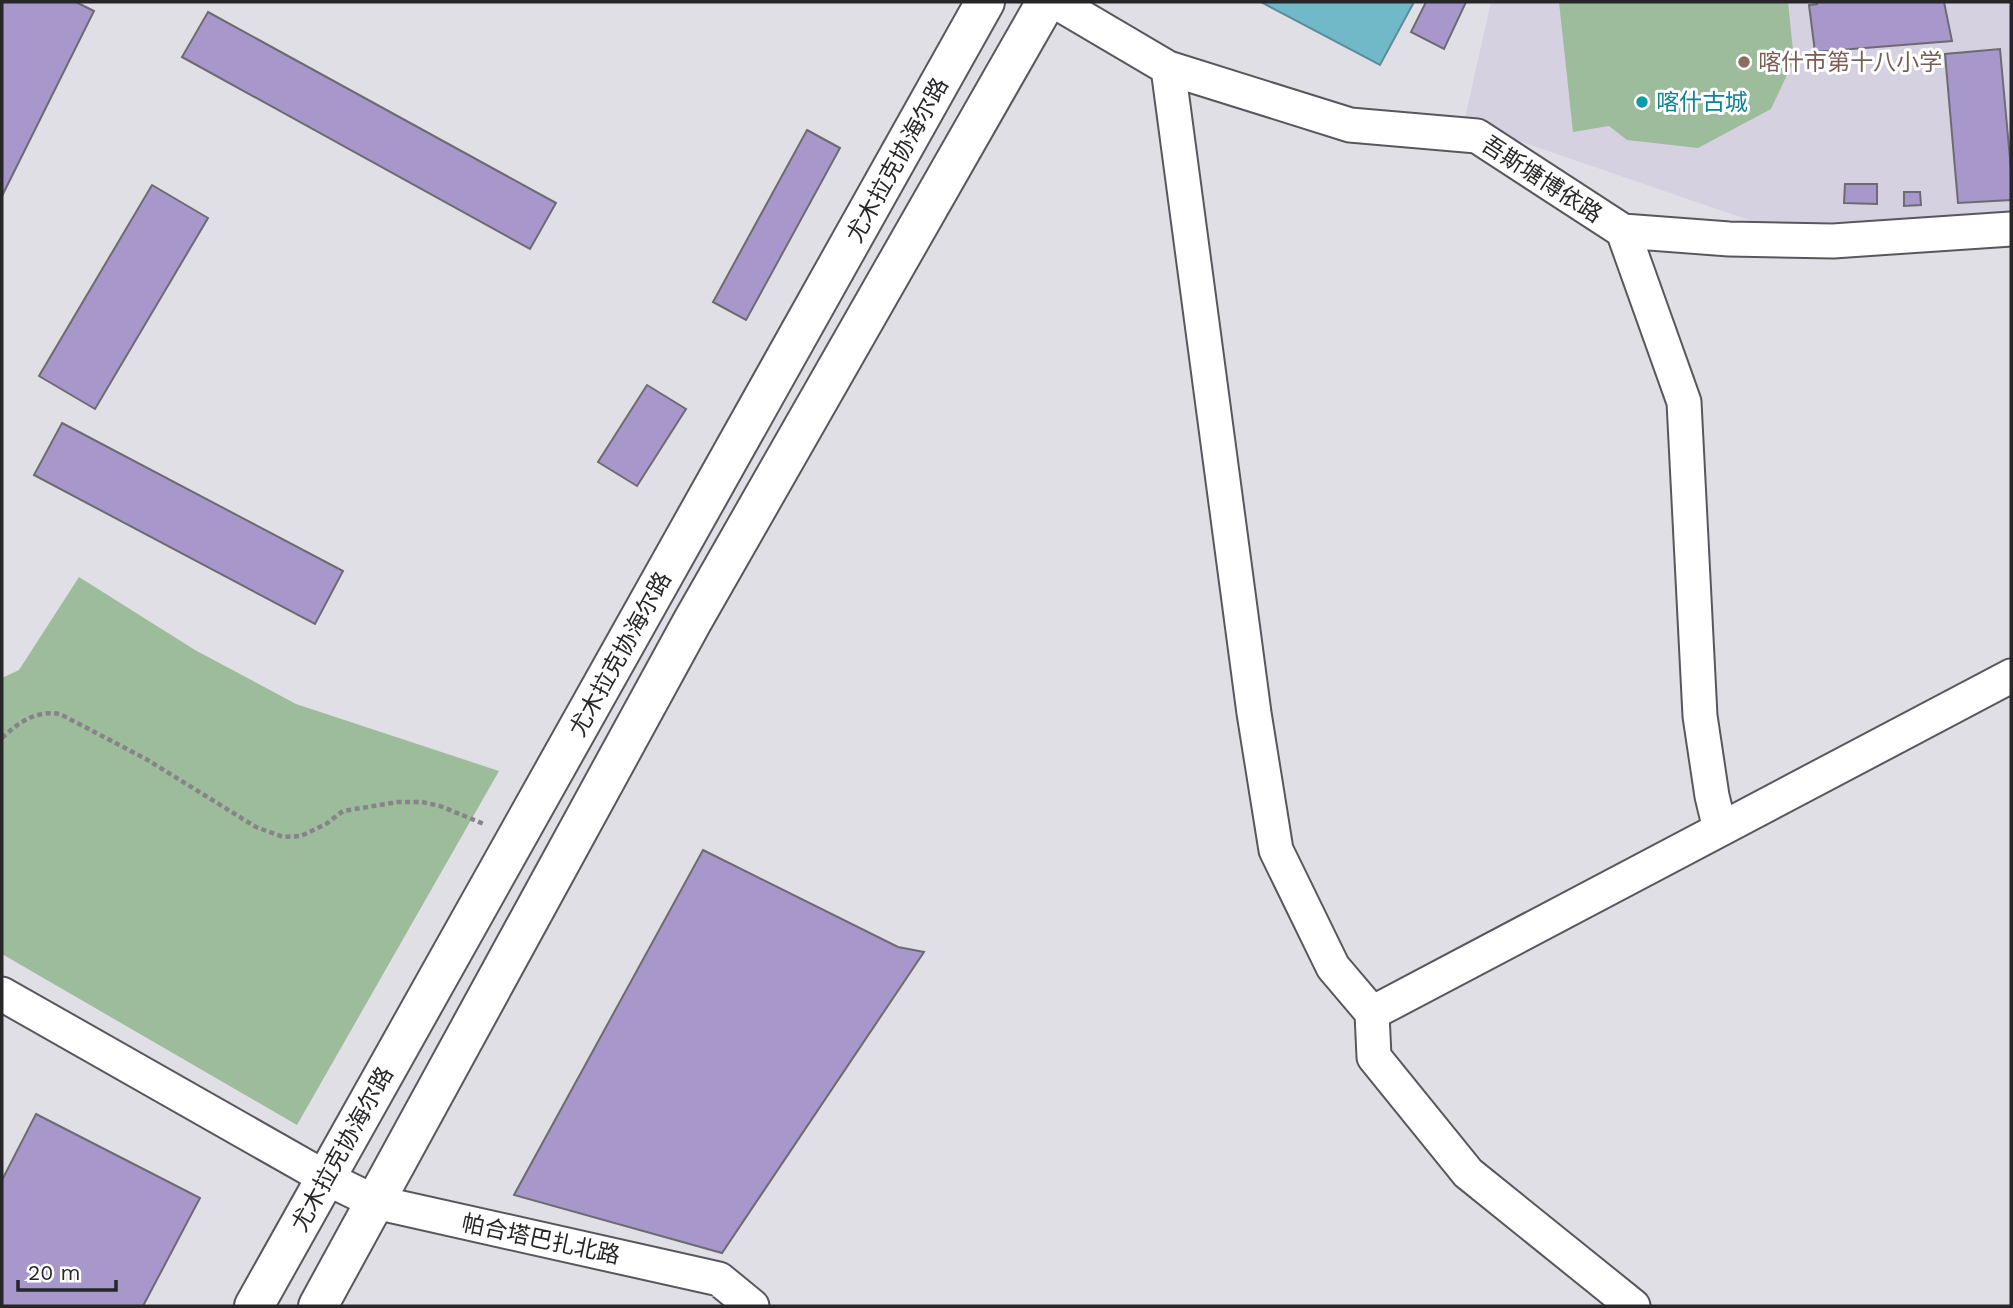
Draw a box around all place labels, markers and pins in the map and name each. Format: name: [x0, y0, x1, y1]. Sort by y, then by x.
place label: 喀什市第十八小学: [1758, 49, 1942, 76]
marker: 喀什市第十八小学: [1736, 54, 1752, 70]
place label: 喀什古城: [1656, 89, 1748, 116]
marker: 喀什古城: [1634, 94, 1650, 110]

